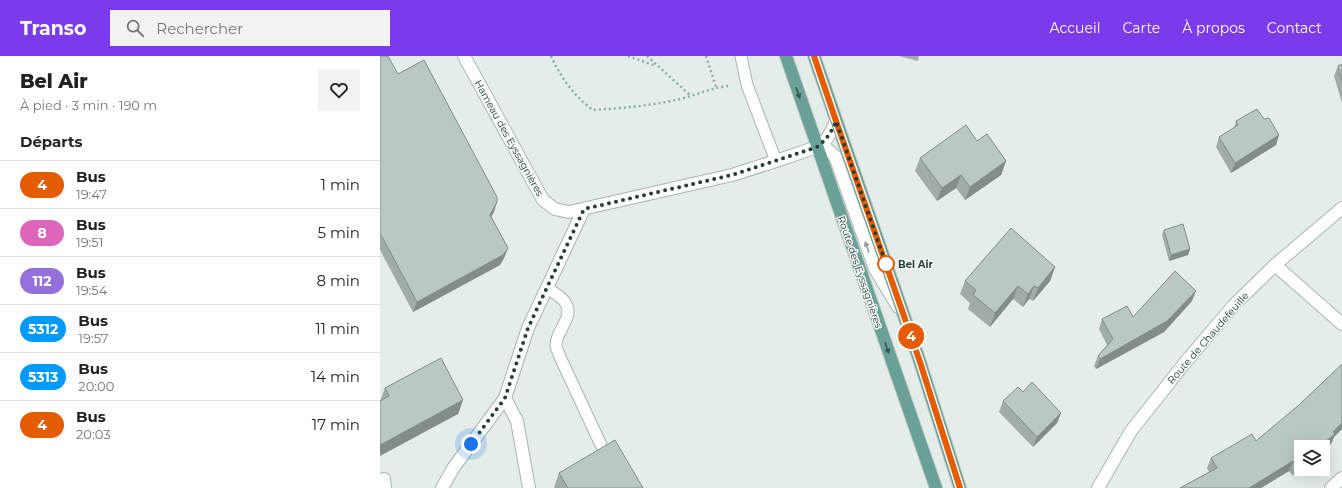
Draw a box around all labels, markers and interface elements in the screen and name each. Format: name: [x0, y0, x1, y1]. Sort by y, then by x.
search box: [110, 10, 390, 46]
text: Transo: [20, 17, 86, 40]
icon: search: [124, 17, 146, 39]
text: Rechercher: [156, 19, 243, 38]
text: Accueil: [1050, 19, 1101, 37]
text: Carte: [1123, 19, 1160, 37]
text: À propos: [1182, 19, 1245, 37]
text: Contact: [1267, 19, 1322, 37]
button: heart: [318, 69, 360, 111]
text: Bel Air: [20, 70, 88, 93]
street label: Hameau des Eyssagnières: [472, 78, 546, 199]
one-way arrow: [796, 87, 802, 99]
text: À pied · 3 min · 190 m: [20, 97, 157, 113]
text: Départs: [20, 132, 83, 151]
text: Bus: [76, 167, 106, 186]
text: 1 min: [321, 175, 360, 194]
text: 4: [37, 176, 47, 194]
text: 19:47: [76, 186, 107, 202]
street label: Route des Eyssagnières: [835, 214, 885, 330]
text: Bus: [76, 215, 106, 234]
text: 5 min: [317, 223, 360, 242]
text: 8: [37, 224, 47, 242]
text: 19:51: [76, 234, 103, 250]
one-way arrow: [864, 241, 870, 253]
marker: Bel Air: [877, 255, 895, 273]
place label: Bel Air: [898, 258, 933, 271]
text: Bus: [76, 263, 106, 282]
text: 8 min: [316, 271, 360, 290]
text: 112: [32, 272, 52, 290]
text: 19:54: [76, 282, 107, 298]
street label: Route de Chaudefeuille: [1164, 289, 1252, 387]
text: Bus: [78, 311, 108, 330]
text: 11 min: [315, 319, 360, 338]
text: 5312: [28, 320, 58, 338]
line badge: 4: [898, 323, 924, 349]
text: 4: [906, 327, 916, 345]
text: 19:57: [78, 330, 109, 346]
one-way arrow: [884, 343, 890, 355]
text: Bus: [78, 359, 108, 378]
text: 14 min: [311, 367, 360, 386]
text: 5313: [28, 368, 58, 386]
text: 20:00: [78, 378, 114, 394]
text: Bus: [76, 407, 106, 426]
text: 17 min: [312, 415, 360, 434]
text: 4: [37, 416, 47, 434]
text: 20:03: [76, 426, 111, 442]
your location: [461, 434, 481, 454]
map controls: [1294, 440, 1330, 476]
button: layers: [1294, 440, 1330, 476]

